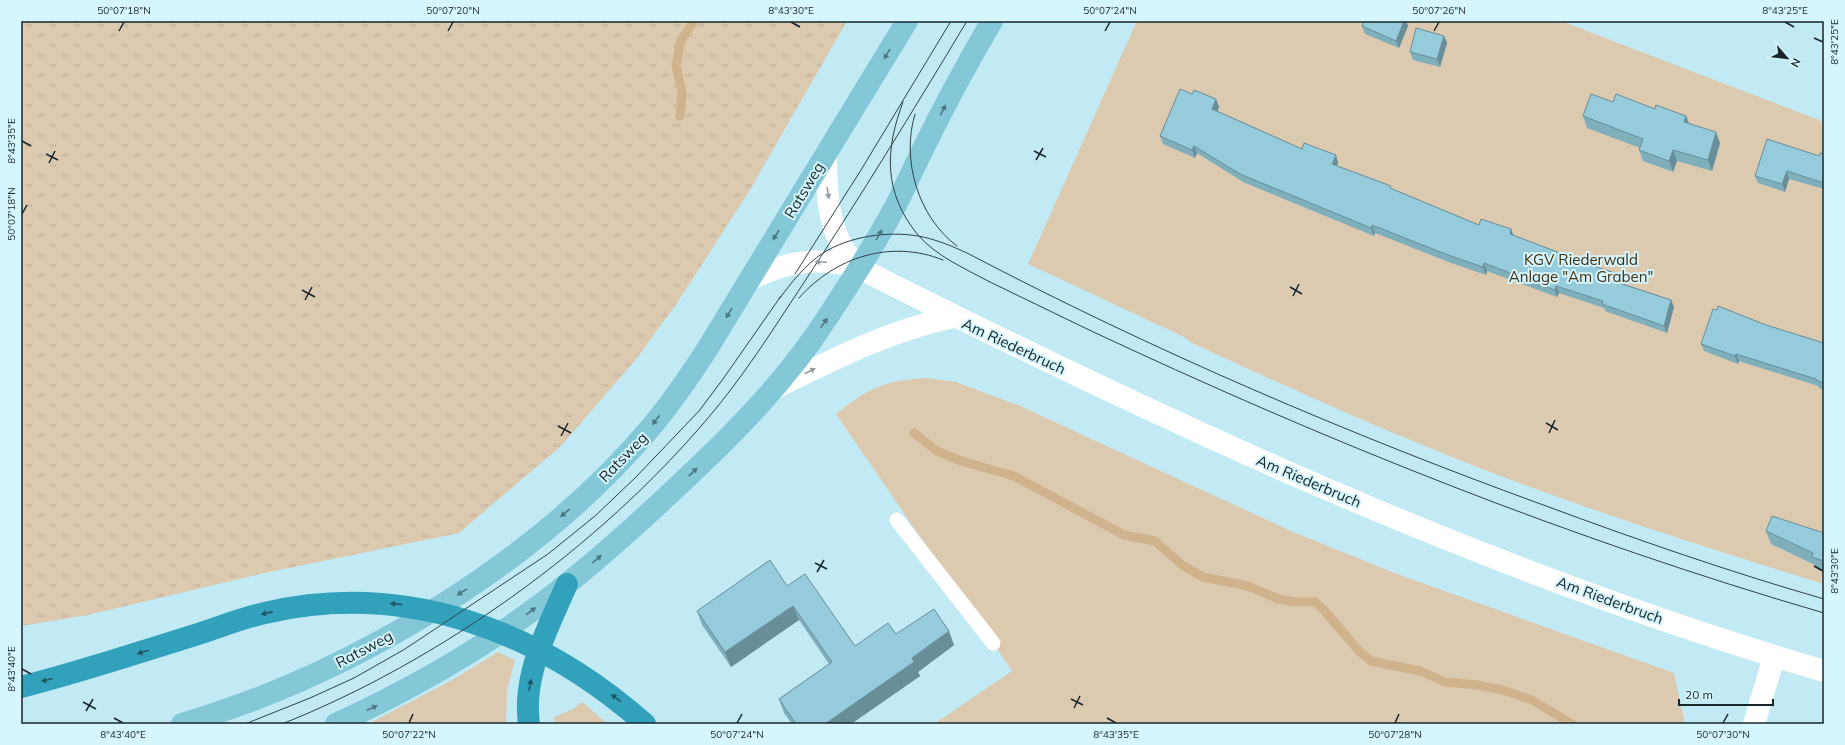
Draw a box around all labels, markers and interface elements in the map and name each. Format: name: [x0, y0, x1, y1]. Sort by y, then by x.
text: 50°07'18"N: [97, 4, 151, 17]
text: 50°07'20"N: [426, 4, 480, 17]
text: 8°43'30"E: [768, 4, 814, 17]
text: 50°07'24"N: [1083, 4, 1137, 17]
text: 50°07'26"N: [1412, 4, 1466, 17]
text: 8°43'25"E: [1762, 4, 1808, 17]
text: 8°43'25"E: [1828, 19, 1841, 65]
north arrow: [1767, 38, 1807, 78]
one-way arrow: [883, 48, 890, 60]
text: N: [1788, 56, 1804, 70]
one-way arrow: [940, 105, 946, 116]
text: 8°43'35"E: [5, 118, 18, 164]
street label: Ratsweg: [780, 159, 828, 221]
text: 50°07'18"N: [5, 187, 18, 241]
one-way arrow: [825, 187, 831, 199]
one-way arrow: [773, 229, 780, 241]
one-way arrow: [875, 229, 882, 241]
park label: KGV Riederwald Anlage "Am Graben": [1509, 250, 1653, 286]
one-way arrow: [814, 259, 827, 265]
one-way arrow: [725, 308, 733, 318]
street label: Am Riederbruch: [959, 314, 1069, 378]
one-way arrow: [820, 318, 828, 329]
one-way arrow: [804, 368, 816, 374]
one-way arrow: [652, 415, 660, 426]
street label: Ratsweg: [595, 428, 651, 486]
street label: Am Riederbruch: [1254, 450, 1364, 512]
one-way arrow: [688, 467, 698, 477]
one-way arrow: [559, 508, 570, 517]
text: 8°43'30"E: [1828, 548, 1841, 594]
one-way arrow: [592, 555, 602, 564]
street label: Am Riederbruch: [1554, 572, 1666, 628]
one-way arrow: [457, 588, 467, 596]
one-way arrow: [390, 601, 402, 608]
one-way arrow: [525, 607, 536, 615]
one-way arrow: [260, 610, 273, 616]
street label: Ratsweg: [332, 626, 396, 672]
text: 8°43'40"E: [5, 646, 18, 692]
one-way arrow: [136, 649, 148, 655]
one-way arrow: [40, 677, 52, 683]
one-way arrow: [527, 679, 533, 691]
scale bar: [1679, 681, 1773, 707]
text: 20 m: [1685, 687, 1713, 702]
one-way arrow: [610, 694, 621, 703]
one-way arrow: [366, 704, 378, 711]
text: 8°43'40"E: [100, 728, 146, 741]
text: 50°07'22"N: [382, 728, 436, 741]
text: 50°07'24"N: [710, 728, 764, 741]
text: 8°43'35"E: [1093, 728, 1139, 741]
text: 50°07'28"N: [1368, 728, 1422, 741]
text: 50°07'30"N: [1696, 728, 1750, 741]

